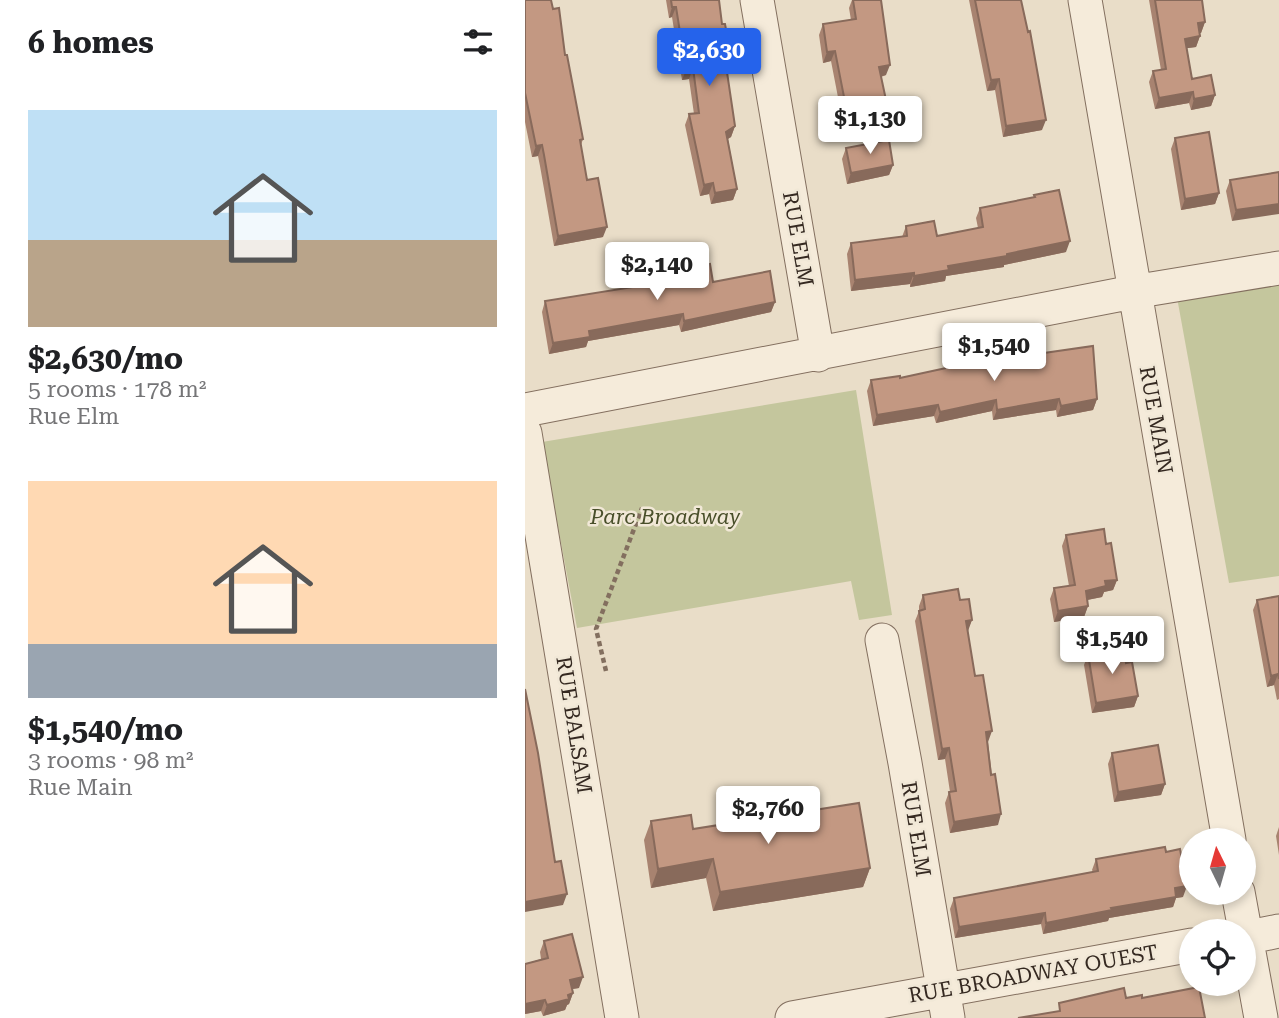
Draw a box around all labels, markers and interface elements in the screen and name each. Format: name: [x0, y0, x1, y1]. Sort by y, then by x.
icon: filters: [459, 23, 497, 61]
text: 6 homes: [28, 25, 154, 60]
pin: $2,630: [652, 28, 766, 88]
text: $2,630: [673, 37, 745, 64]
pin: $1,130: [813, 96, 927, 156]
text: $1,130: [834, 105, 906, 132]
icon: home: [200, 155, 326, 281]
street label: RUE ELM: [778, 189, 818, 289]
pin: $2,140: [600, 243, 714, 302]
text: $2,140: [621, 251, 693, 278]
pin: $1,540: [937, 324, 1051, 383]
text: $1,540: [958, 332, 1030, 359]
text: $2,630/mo: [28, 341, 183, 376]
street label: RUE MAIN: [1135, 364, 1177, 476]
text: 5 rooms · 178 m²: [28, 376, 206, 403]
text: Rue Elm: [28, 403, 119, 430]
park label: Parc Broadway: [589, 505, 740, 529]
icon: home: [200, 526, 326, 652]
pin: $1,540: [1055, 616, 1169, 676]
text: $1,540: [1076, 625, 1148, 652]
street label: RUE BALSAM: [551, 654, 597, 796]
text: $1,540/mo: [28, 712, 183, 747]
text: 3 rooms · 98 m²: [28, 747, 194, 774]
text: Rue Main: [28, 774, 133, 801]
street label: RUE ELM: [897, 780, 935, 878]
pin: $2,760: [711, 786, 825, 846]
text: $2,760: [732, 795, 804, 822]
north arrow: [1179, 828, 1257, 905]
map controls: [1179, 828, 1256, 996]
button: locate: [1179, 919, 1256, 996]
street label: RUE BROADWAY OUEST: [906, 940, 1160, 1008]

